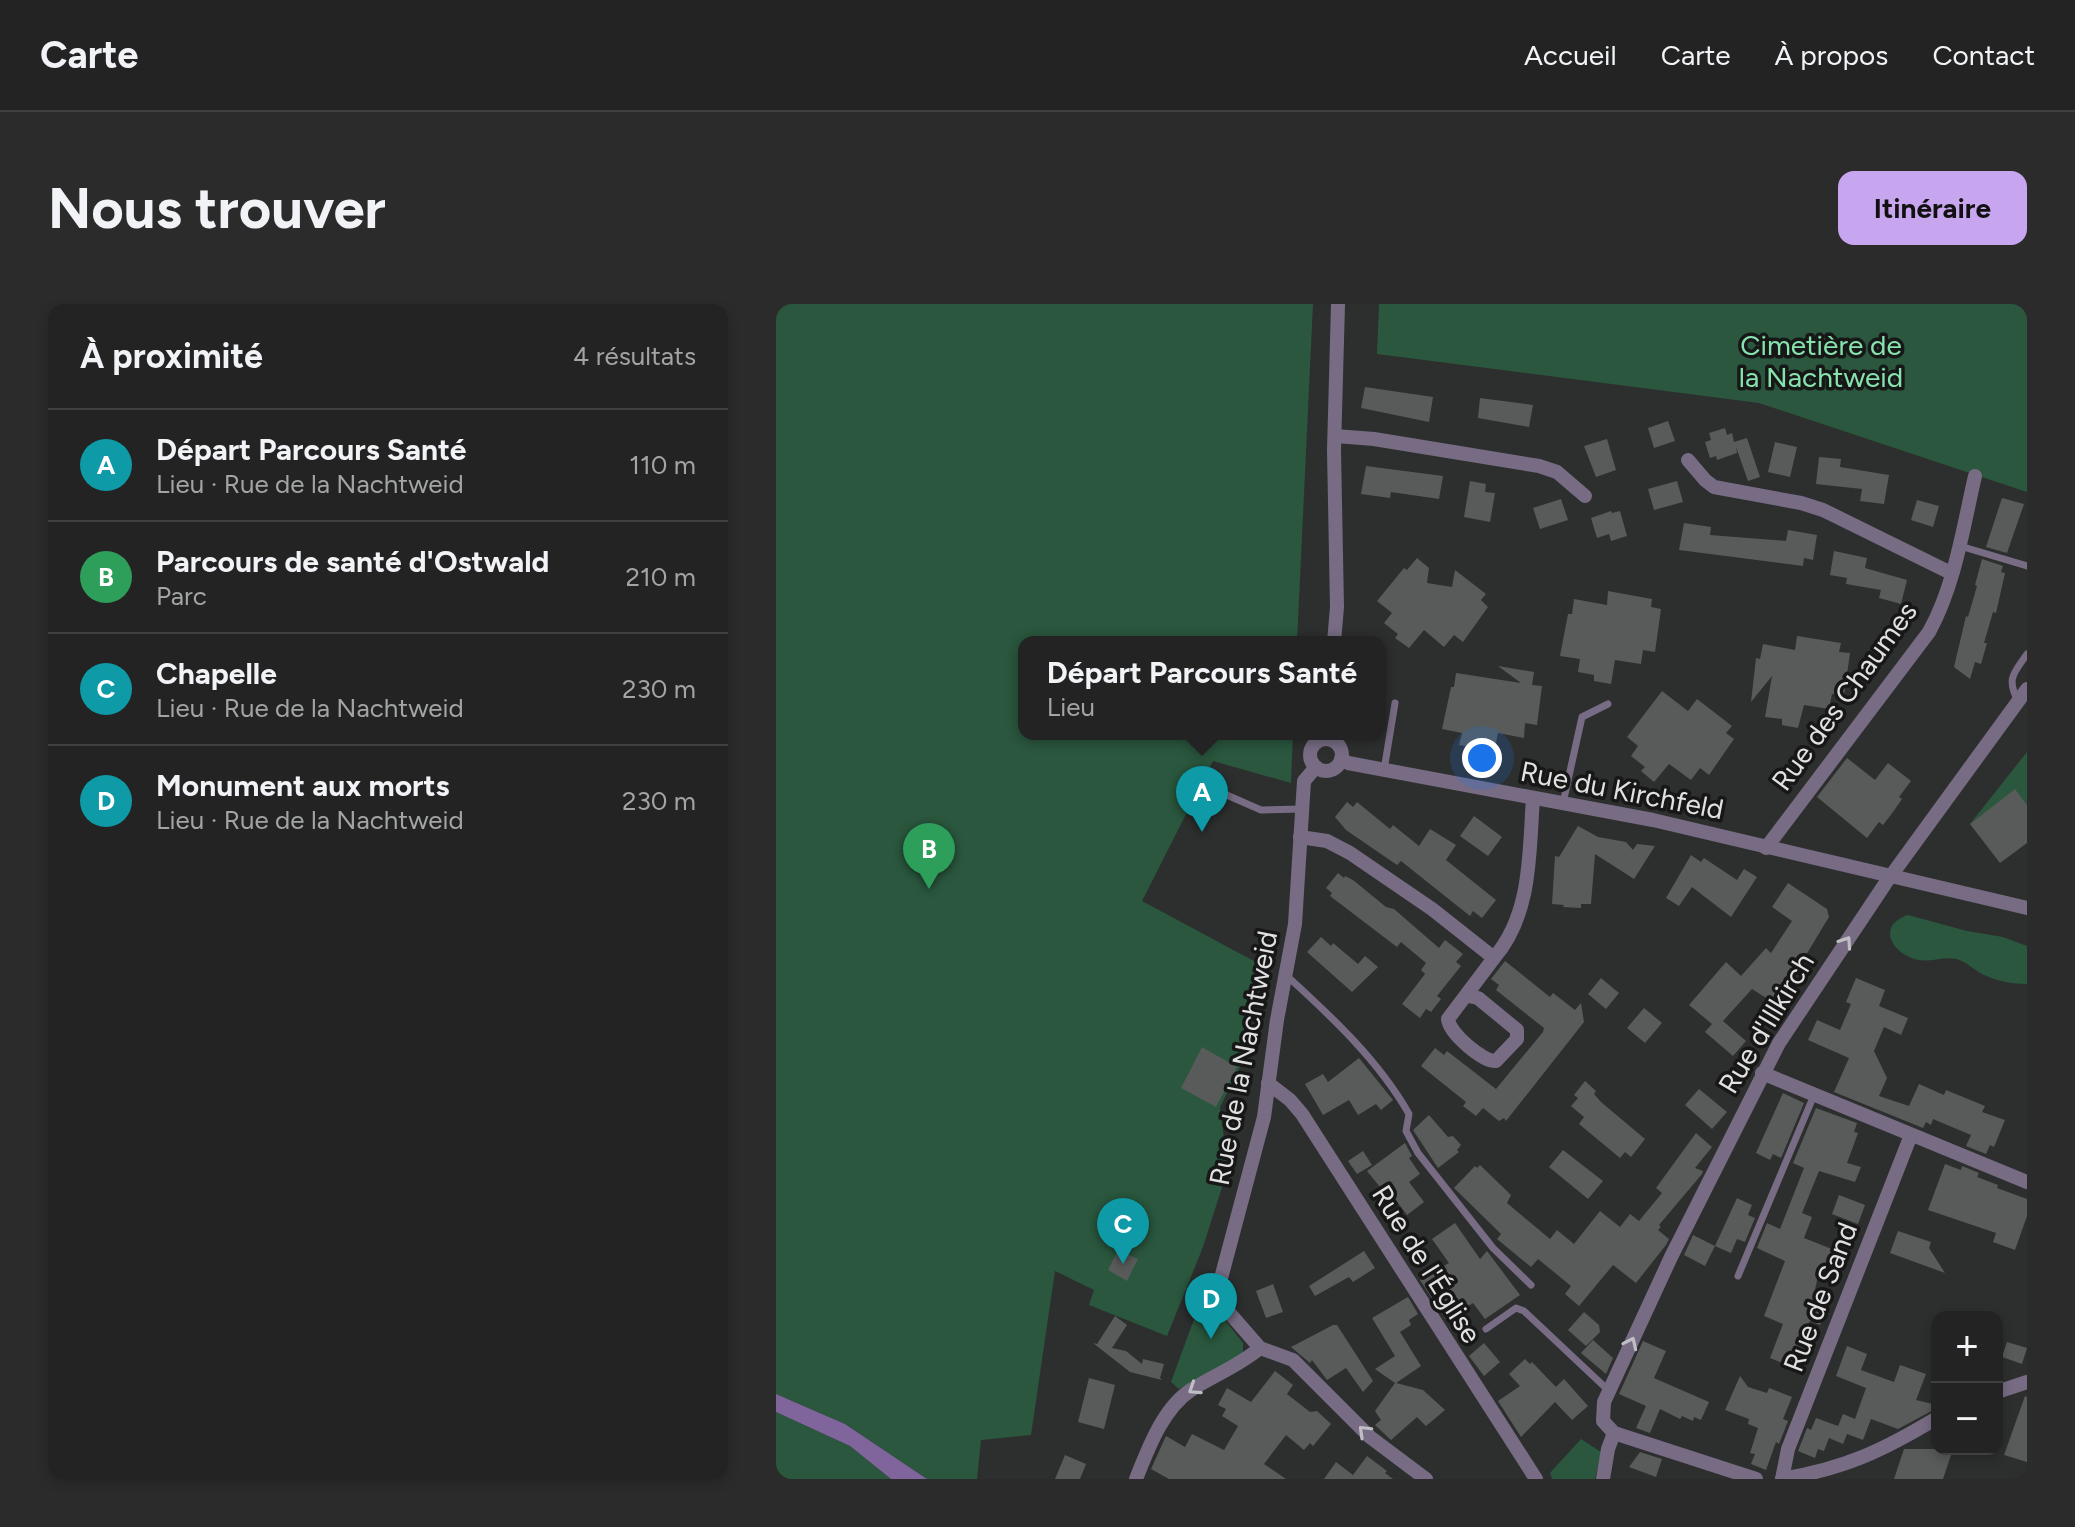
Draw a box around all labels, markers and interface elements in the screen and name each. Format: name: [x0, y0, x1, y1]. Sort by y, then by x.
text: Carte: [40, 32, 138, 78]
text: Accueil: [1524, 38, 1617, 72]
text: Carte: [1661, 38, 1730, 72]
text: À propos: [1774, 38, 1888, 72]
text: Contact: [1932, 38, 2035, 72]
button: Itinéraire: [1838, 171, 2027, 245]
text: Nous trouver: [48, 175, 386, 242]
park label: Cimetière de la Nachtweid: [1739, 328, 1903, 394]
text: À proximité: [80, 336, 263, 377]
text: 4 résultats: [573, 340, 696, 372]
text: Départ Parcours Santé: [156, 431, 467, 468]
text: A: [97, 449, 115, 481]
text: 110 m: [629, 449, 696, 481]
text: Lieu · Rue de la Nachtweid: [156, 468, 464, 500]
text: Parcours de santé d'Ostwald: [156, 543, 549, 580]
text: B: [98, 561, 114, 593]
text: 210 m: [626, 561, 696, 593]
text: Parc: [156, 580, 207, 612]
street label: Rue des Chaumes: [1764, 595, 1924, 797]
popup: [1018, 636, 1386, 740]
text: Départ Parcours Santé: [1047, 654, 1357, 691]
text: Chapelle: [156, 655, 277, 692]
text: C: [97, 673, 115, 705]
text: 230 m: [622, 673, 696, 705]
text: Lieu: [1047, 691, 1095, 723]
text: Lieu · Rue de la Nachtweid: [156, 692, 464, 724]
your location: [1462, 738, 1502, 778]
street label: Rue du Kirchfeld: [1518, 754, 1726, 826]
pin: A: [1176, 766, 1228, 832]
text: Monument aux morts: [156, 767, 450, 804]
text: D: [97, 785, 115, 817]
text: 230 m: [622, 785, 696, 817]
text: Lieu · Rue de la Nachtweid: [156, 804, 464, 836]
pin: B: [903, 823, 955, 889]
street label: Rue de la Nachtweid: [1202, 928, 1284, 1188]
one-way arrow: [1836, 936, 1851, 950]
street label: Rue d'Illkirch: [1711, 947, 1821, 1099]
street label: Rue de l'Église: [1365, 1179, 1489, 1349]
pin: C: [1097, 1198, 1149, 1264]
street label: Rue de Sand: [1776, 1217, 1864, 1377]
pin: D: [1185, 1273, 1237, 1339]
map controls: [1931, 1311, 2003, 1455]
button: +: [1931, 1311, 2003, 1383]
one-way arrow: [1621, 1336, 1637, 1351]
one-way arrow: [1188, 1380, 1203, 1395]
button: −: [1931, 1383, 2003, 1455]
one-way arrow: [1359, 1426, 1373, 1440]

